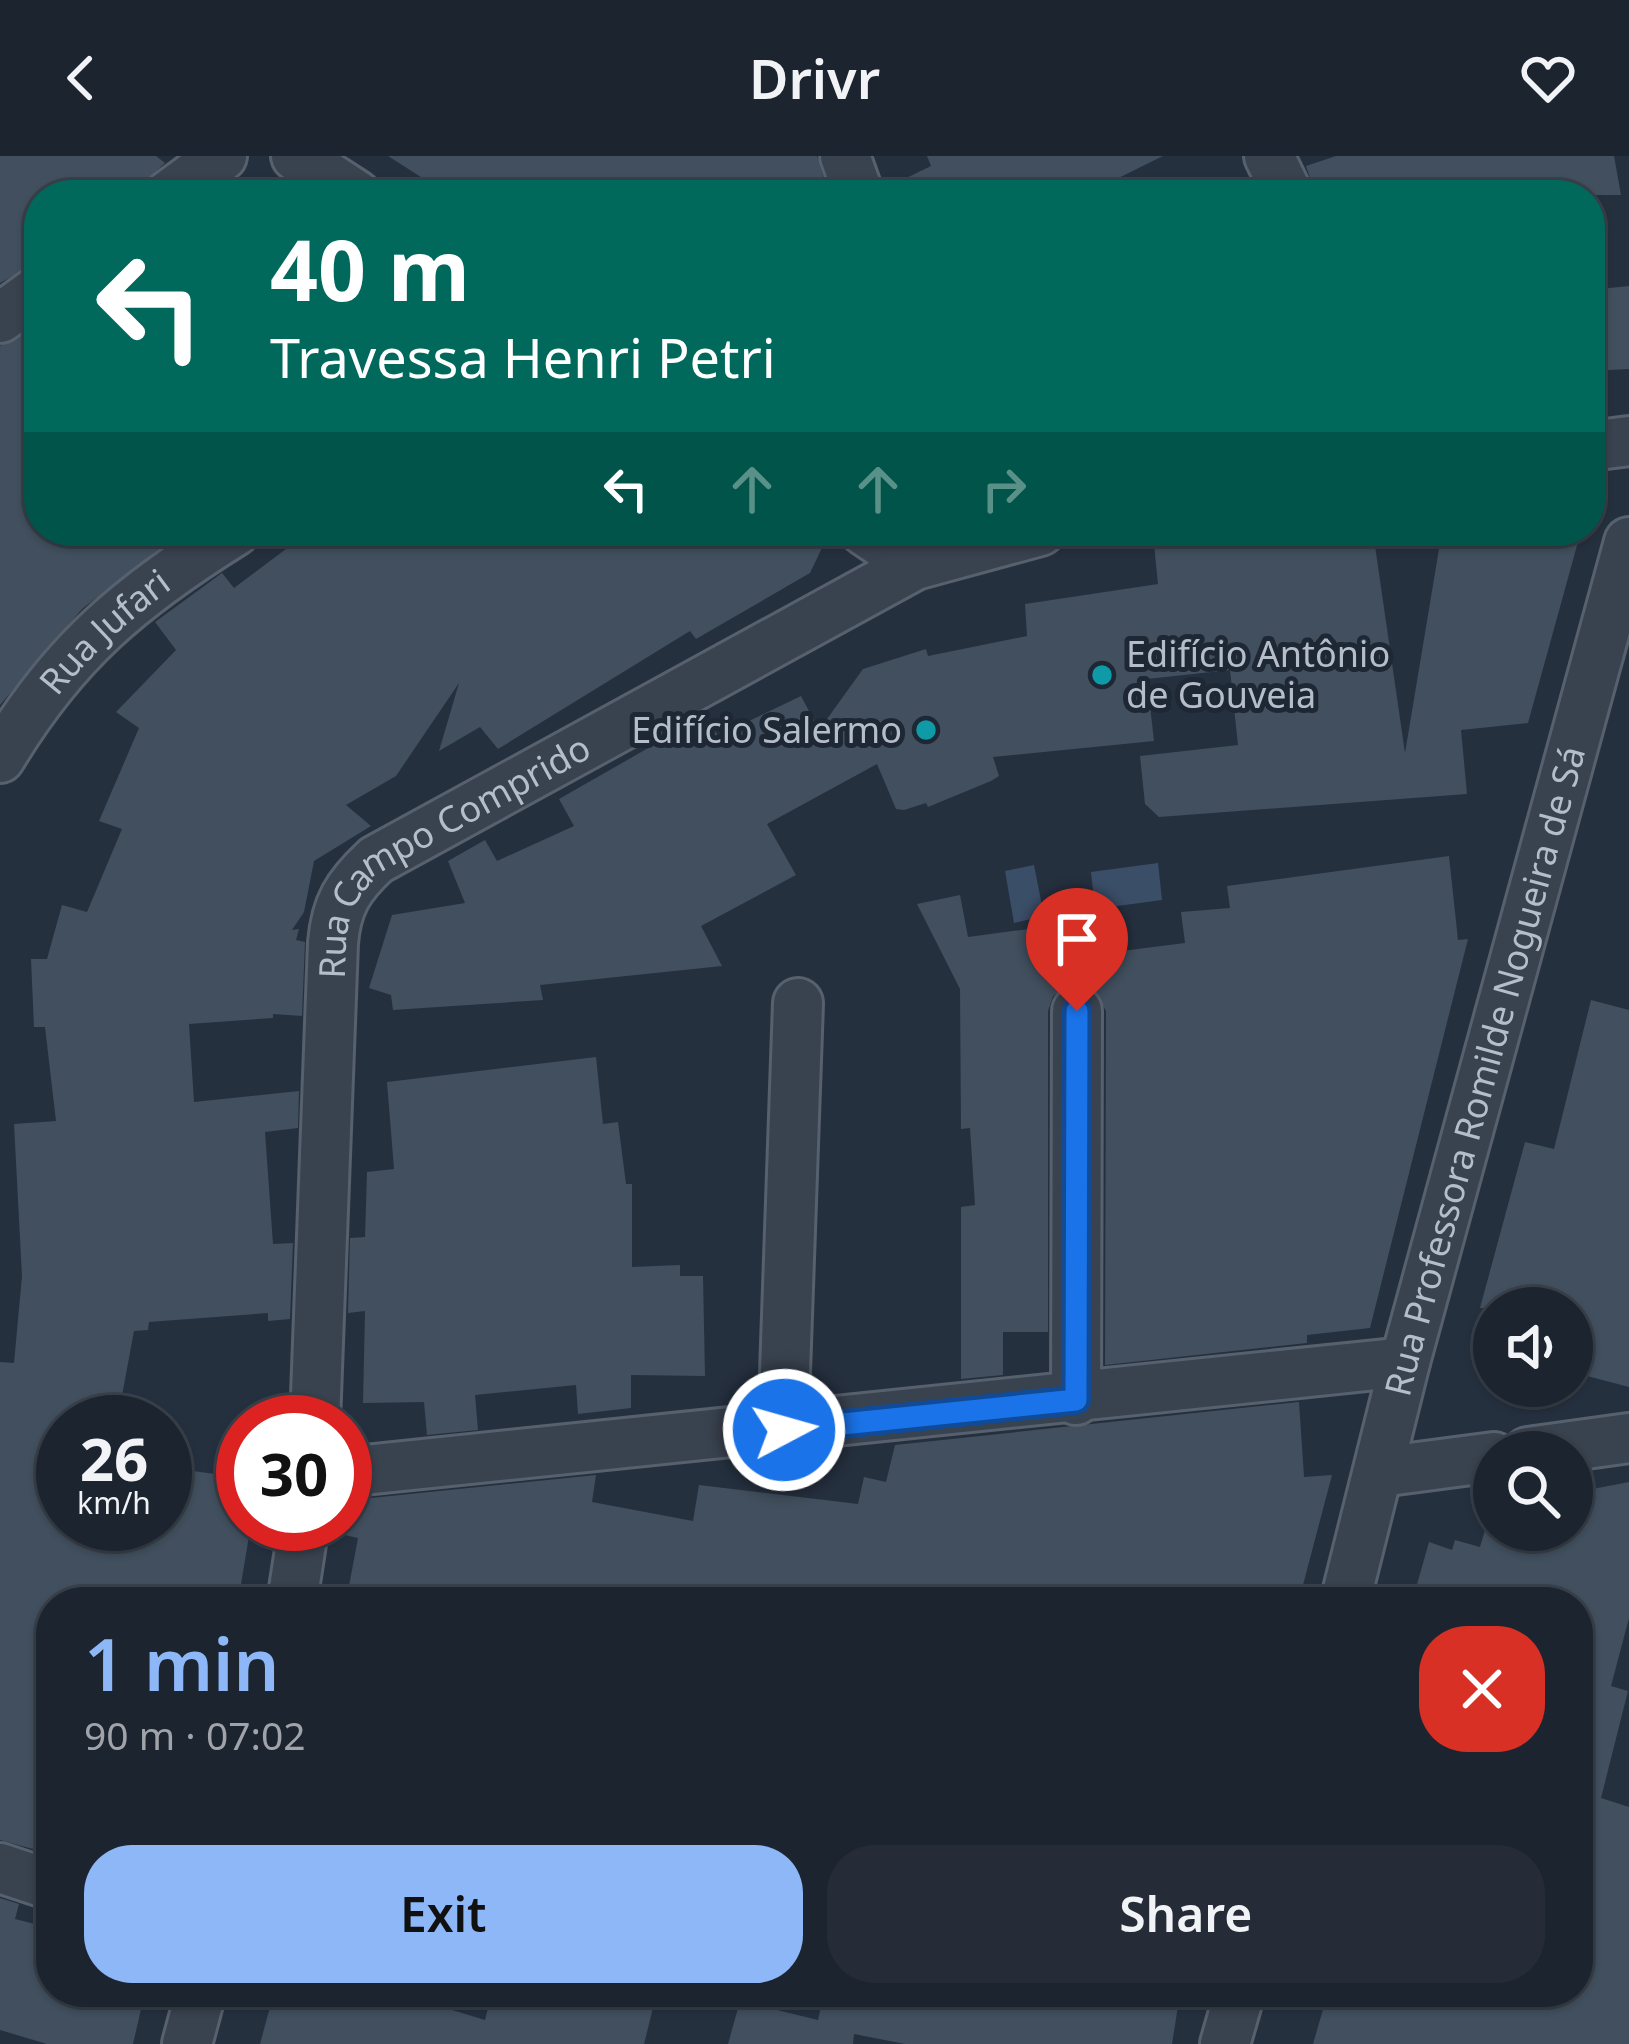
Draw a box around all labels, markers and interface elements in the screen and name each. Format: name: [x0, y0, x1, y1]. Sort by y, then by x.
text: Drivr: [749, 41, 880, 115]
icon: back: [48, 45, 114, 111]
icon: heart: [1515, 45, 1581, 111]
text: 40 m: [270, 211, 470, 326]
icon: left: [72, 228, 228, 384]
text: Travessa Henri Petri: [270, 320, 776, 394]
icon: left: [593, 456, 659, 522]
icon: ahead: [719, 456, 785, 522]
icon: ahead: [845, 456, 911, 522]
icon: right: [971, 456, 1037, 522]
street label: Rua Jufari: [28, 557, 179, 704]
place label: Edifício Antônio de Gouveia: [1126, 629, 1390, 719]
marker: Edifício Antônio de Gouveia: [1089, 662, 1115, 688]
place label: Edifício Salermo: [631, 705, 902, 754]
marker: Edifício Salermo: [913, 717, 939, 743]
street label: Rua Campo Comprido: [307, 723, 599, 980]
street label: Rua Professora Romilde Nogueira de Sá: [1372, 741, 1596, 1401]
pin: [1026, 888, 1128, 1011]
icon: arrive: [1044, 906, 1110, 972]
map controls: [1473, 1287, 1593, 1551]
button: sound: [1473, 1287, 1593, 1407]
position arrow: [721, 1367, 847, 1493]
speed limit sign: 30: [216, 1395, 372, 1551]
text: 26: [80, 1417, 148, 1499]
button: search: [1473, 1431, 1593, 1551]
text: km/h: [77, 1482, 151, 1523]
text: 1 min: [84, 1614, 279, 1712]
button: close: [1419, 1626, 1545, 1752]
text: 90 m · 07:02: [84, 1708, 306, 1761]
button: Exit: [84, 1845, 803, 1983]
button: Share: [827, 1845, 1545, 1983]

